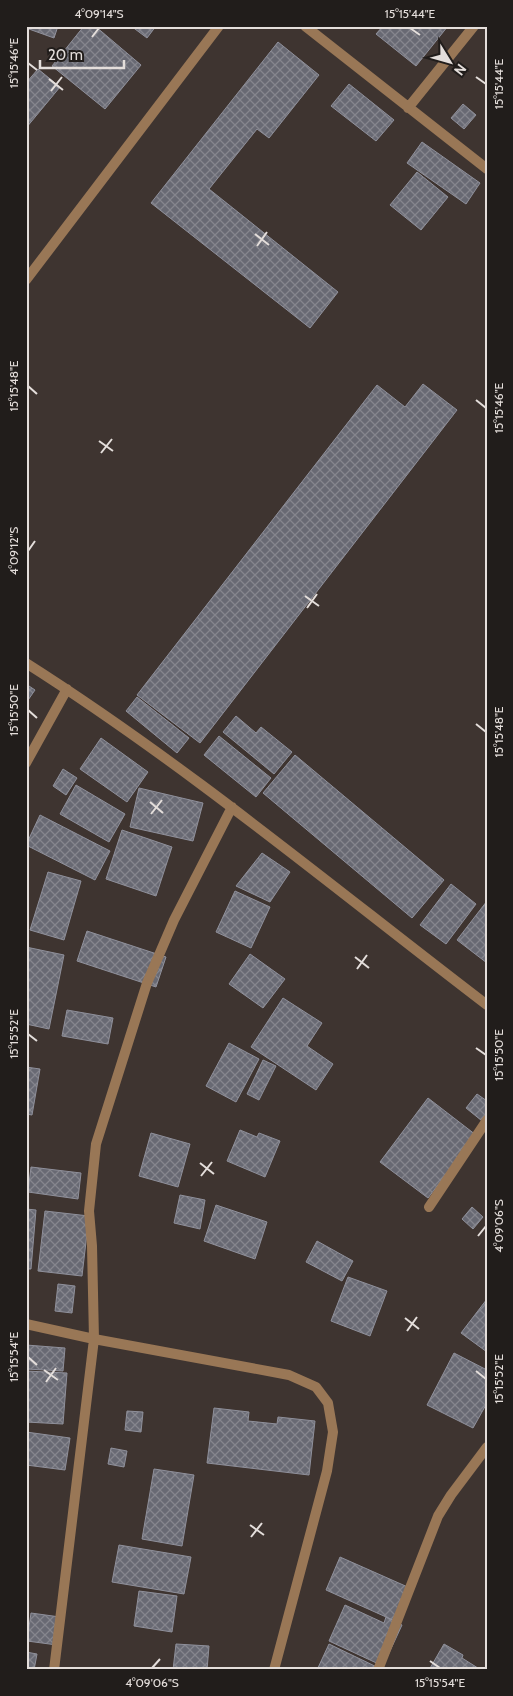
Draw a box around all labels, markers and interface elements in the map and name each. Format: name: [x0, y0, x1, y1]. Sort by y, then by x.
text: 4°09'14"S: [74, 6, 124, 21]
text: 15°15'44"E: [385, 6, 436, 21]
text: 15°15'46"E: [6, 37, 21, 88]
scale bar: [40, 38, 124, 70]
north arrow: [426, 38, 476, 88]
text: 20 m: [48, 46, 83, 64]
text: 15°15'44"E: [491, 58, 506, 109]
text: N: [450, 60, 471, 79]
text: 15°15'48"E: [6, 360, 21, 411]
text: 15°15'46"E: [491, 382, 506, 433]
text: 4°09'12"S: [6, 527, 21, 575]
text: 15°15'50"E: [6, 684, 21, 736]
text: 15°15'48"E: [491, 706, 506, 757]
text: 15°15'52"E: [6, 1009, 21, 1059]
text: 15°15'50"E: [491, 1029, 506, 1081]
text: 4°09'06"S: [491, 1199, 506, 1253]
text: 15°15'54"E: [6, 1332, 21, 1382]
text: 15°15'52"E: [491, 1354, 506, 1404]
text: 4°09'06"S: [125, 1675, 179, 1690]
text: 15°15'54"E: [415, 1675, 465, 1690]

